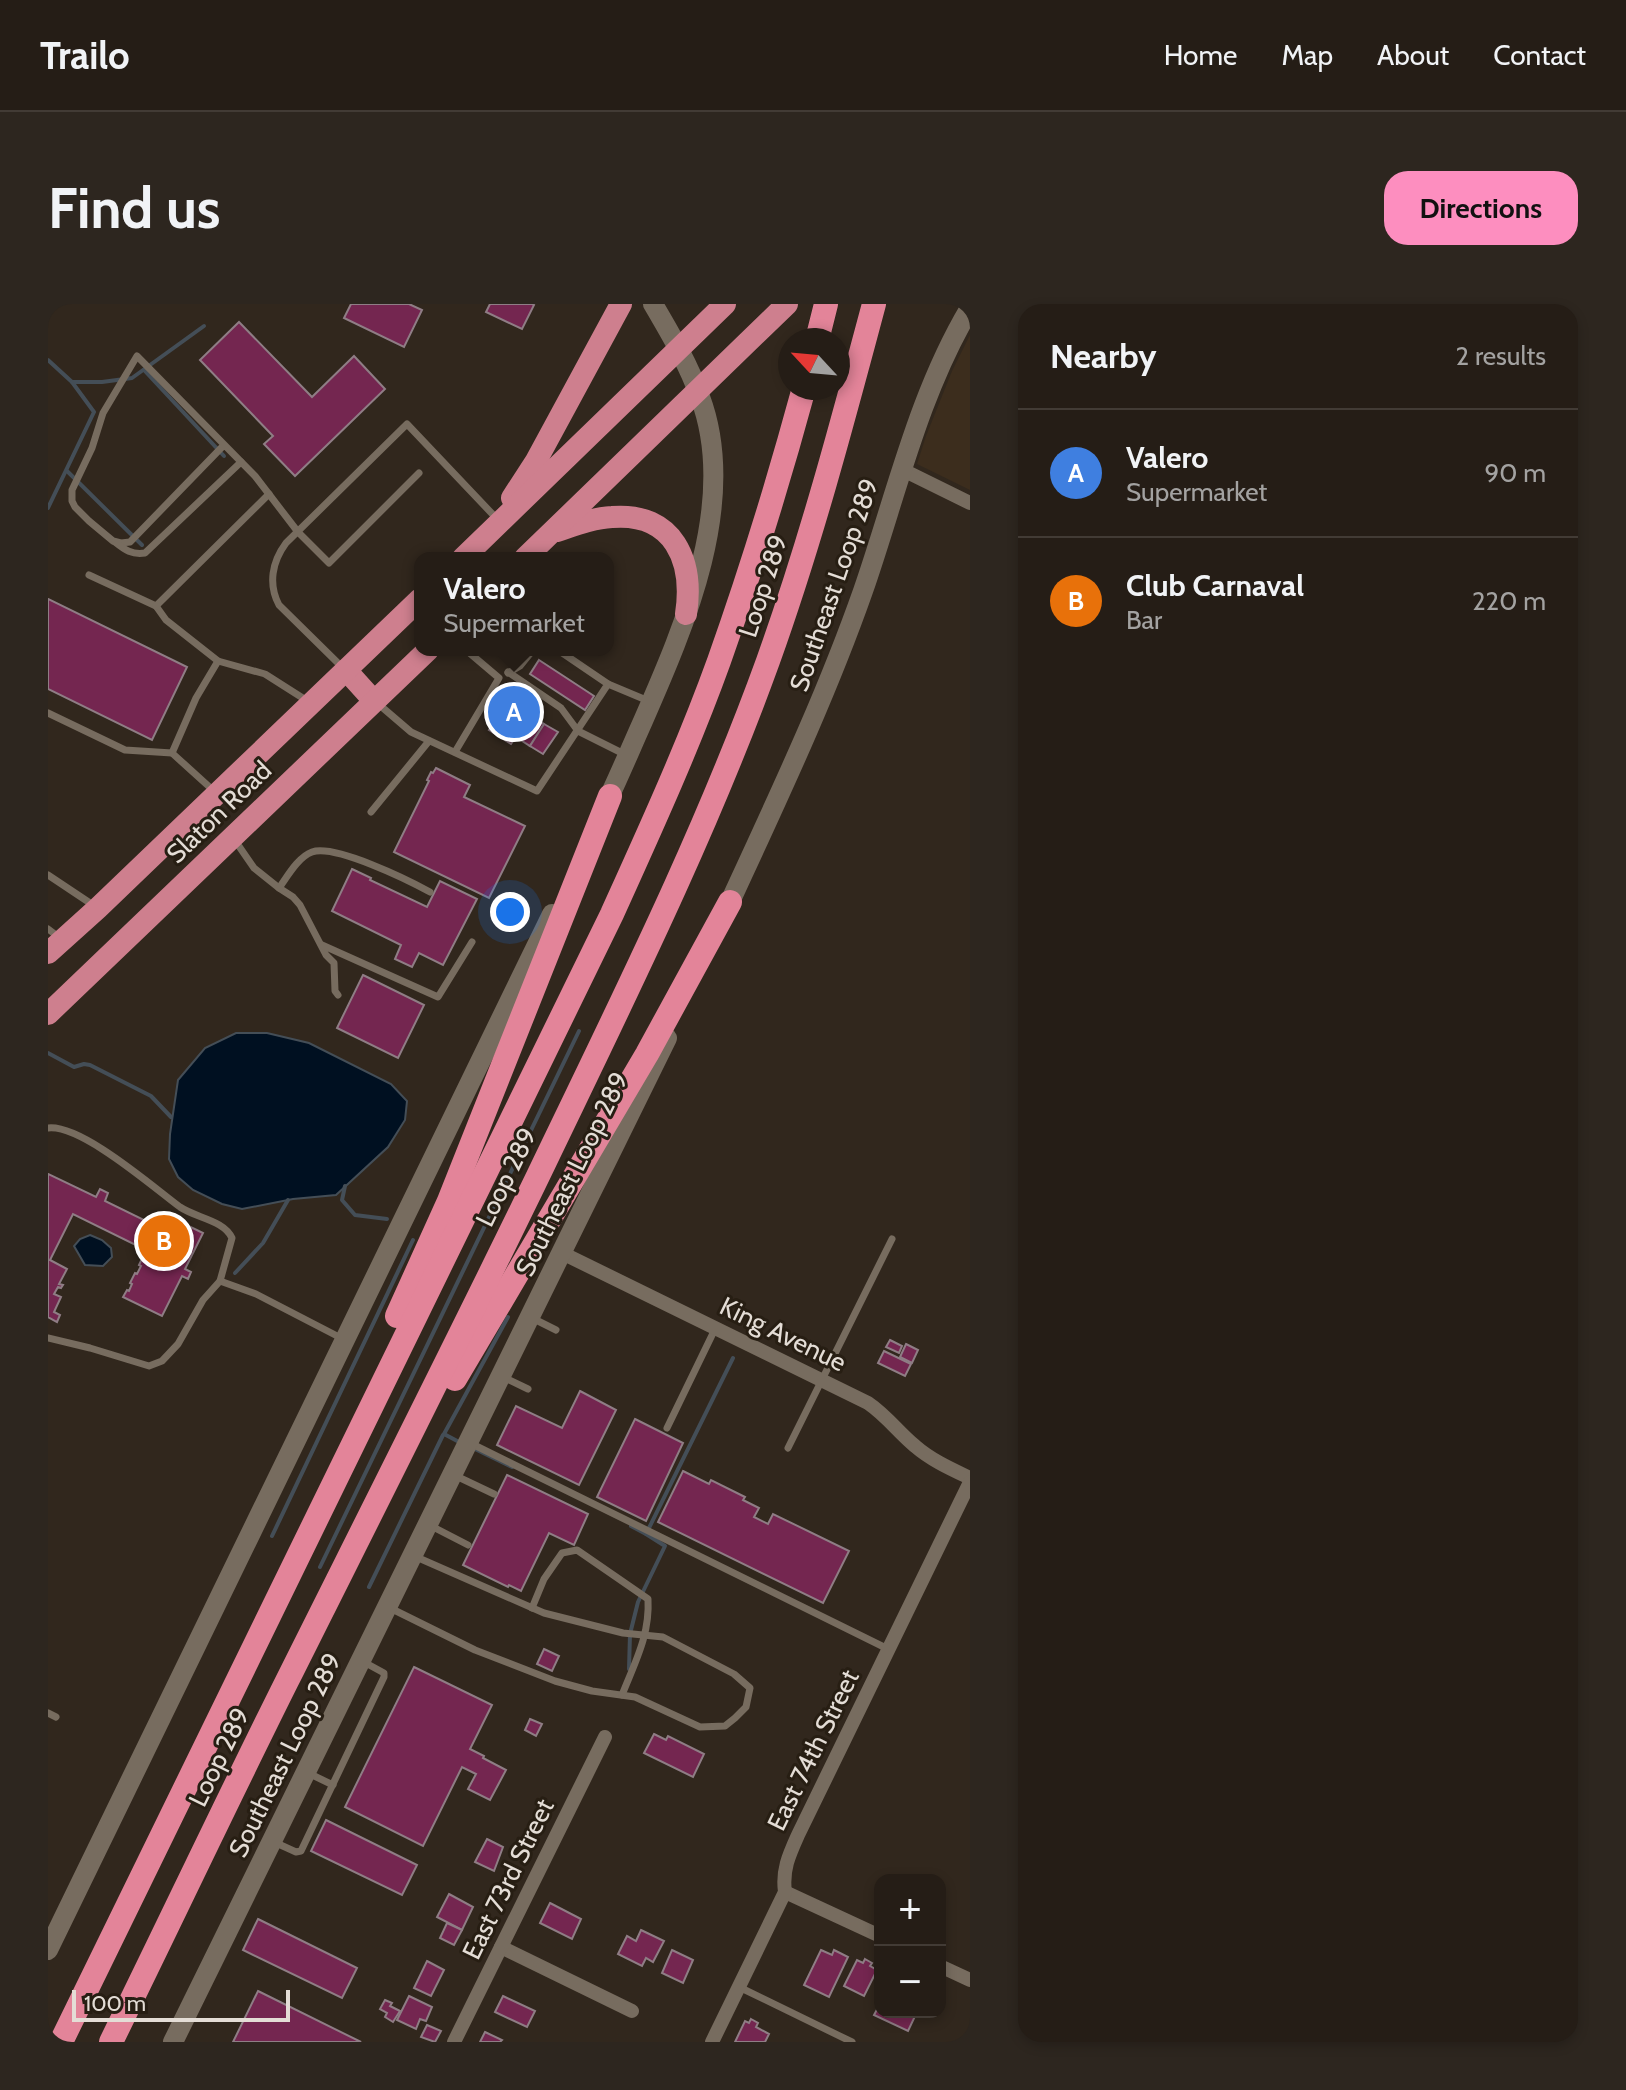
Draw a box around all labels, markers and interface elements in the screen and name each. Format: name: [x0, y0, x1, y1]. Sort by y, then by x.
text: Trailo: [40, 32, 130, 79]
text: Home: [1164, 38, 1237, 72]
text: Map: [1281, 38, 1333, 72]
text: About: [1377, 38, 1449, 72]
text: Contact: [1493, 38, 1586, 72]
button: Directions: [1384, 171, 1578, 245]
text: Find us: [48, 174, 221, 242]
north arrow: [778, 328, 850, 400]
text: Nearby: [1050, 335, 1157, 377]
text: 2 results: [1455, 340, 1546, 372]
text: Valero: [1126, 439, 1208, 476]
text: A: [1068, 457, 1084, 489]
text: 90 m: [1484, 457, 1546, 489]
street label: Southeast Loop 289: [783, 474, 885, 696]
text: Supermarket: [1126, 476, 1267, 508]
street label: Loop 289: [731, 531, 795, 641]
popup: [414, 552, 614, 656]
text: Club Carnaval: [1126, 567, 1304, 604]
text: Valero: [443, 570, 526, 607]
text: B: [1068, 585, 1084, 617]
text: 220 m: [1472, 585, 1546, 617]
text: Bar: [1126, 604, 1162, 636]
text: Supermarket: [443, 607, 585, 639]
pin: A: [488, 682, 540, 742]
street label: Slaton Road: [160, 754, 278, 870]
your location: [490, 892, 530, 932]
street label: Southeast Loop 289: [509, 1067, 635, 1281]
street label: Loop 289: [468, 1122, 544, 1232]
pin: B: [138, 1211, 190, 1271]
street label: King Avenue: [715, 1290, 851, 1378]
street label: Southeast Loop 289: [222, 1648, 348, 1862]
street label: East 74th Street: [760, 1664, 866, 1836]
street label: Loop 289: [181, 1702, 257, 1812]
street label: East 73rd Street: [455, 1793, 561, 1964]
map controls: [874, 1874, 946, 2018]
button: +: [874, 1874, 946, 1946]
button: −: [874, 1946, 946, 2018]
scale bar: [72, 1986, 290, 2022]
text: 100 m: [84, 1990, 146, 2017]

